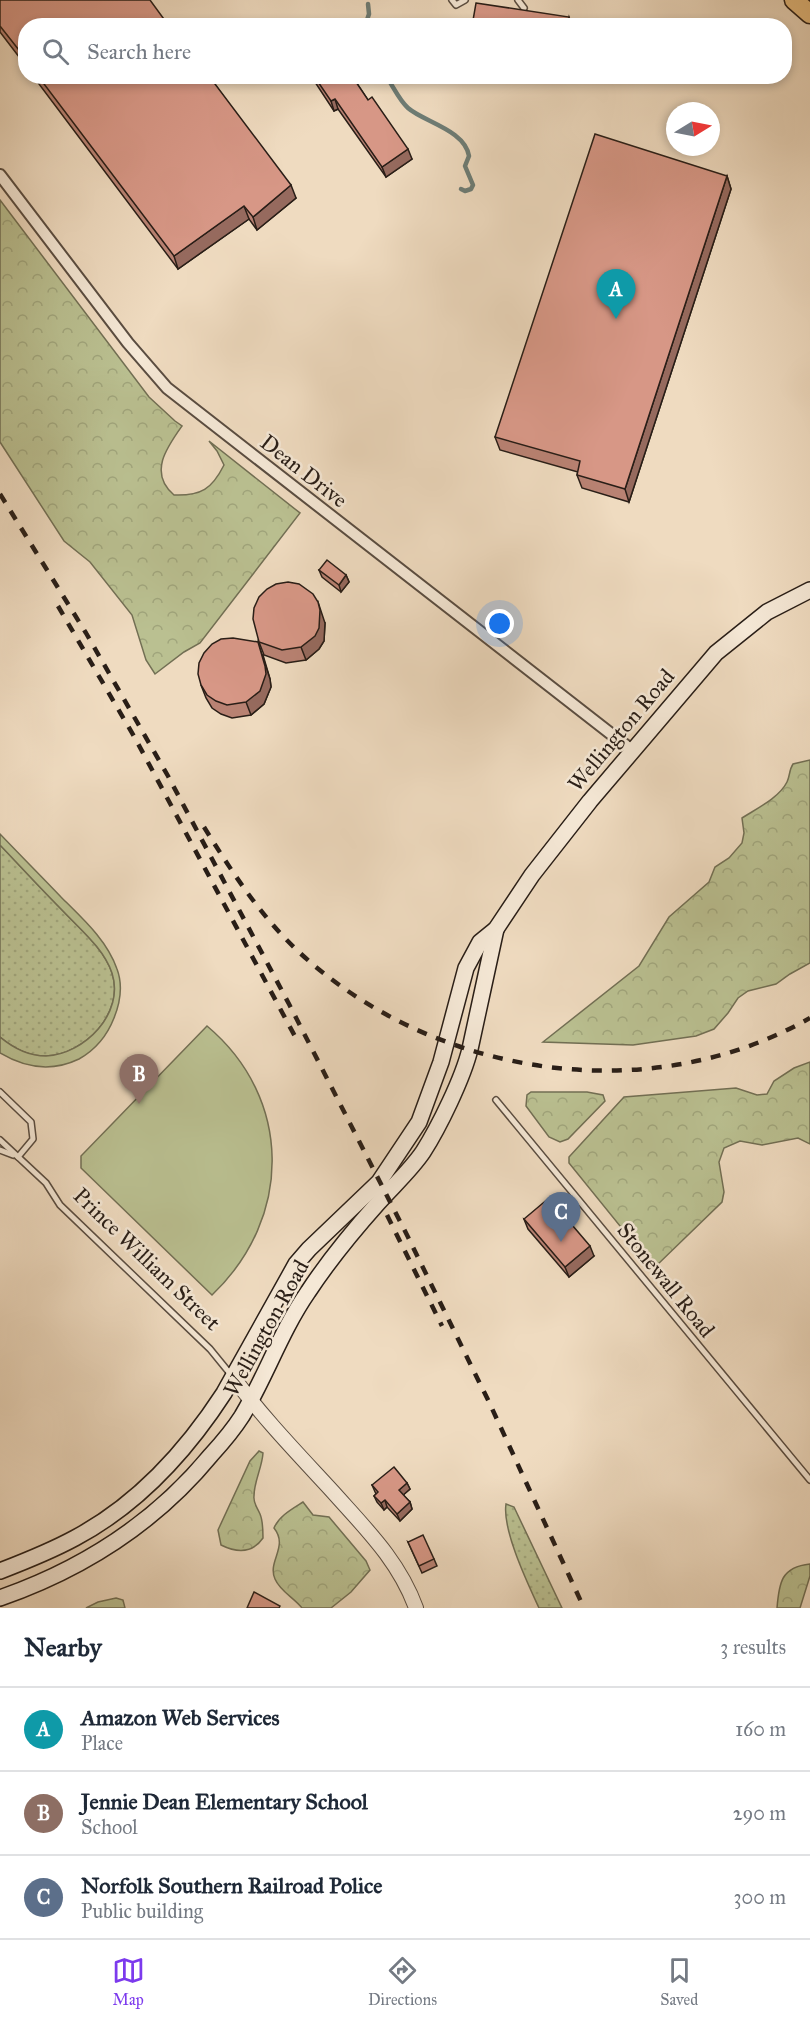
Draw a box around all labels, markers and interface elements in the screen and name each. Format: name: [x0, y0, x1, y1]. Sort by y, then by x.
search box: [18, 18, 792, 84]
icon: search: [39, 35, 72, 68]
text: Search here: [87, 38, 191, 65]
north arrow: [666, 102, 720, 156]
pin: A: [596, 270, 636, 319]
street label: Dean Drive: [255, 429, 353, 513]
your location: [485, 609, 514, 638]
street label: Wellington Road: [562, 663, 680, 797]
pin: B: [120, 1054, 158, 1104]
street label: Prince William Street: [68, 1182, 226, 1336]
pin: C: [542, 1192, 580, 1242]
street label: Stonewall Road: [611, 1217, 721, 1343]
street label: Wellington Road: [217, 1255, 315, 1401]
text: Nearby: [24, 1631, 102, 1663]
text: 3 results: [720, 1635, 786, 1659]
text: Amazon Web Services: [81, 1704, 280, 1731]
text: A: [37, 1717, 50, 1741]
text: 160 m: [735, 1717, 786, 1741]
text: Place: [81, 1731, 123, 1755]
text: Jennie Dean Elementary School: [81, 1788, 368, 1815]
text: B: [37, 1801, 50, 1825]
text: 290 m: [733, 1801, 786, 1825]
text: School: [81, 1815, 138, 1839]
text: Norfolk Southern Railroad Police: [81, 1872, 382, 1899]
text: C: [37, 1885, 50, 1909]
text: 300 m: [734, 1885, 786, 1909]
text: Public building: [81, 1899, 203, 1923]
tab: Map: [112, 1954, 145, 2009]
tab: Directions: [368, 1954, 437, 2009]
tab: Saved: [660, 1954, 698, 2009]

